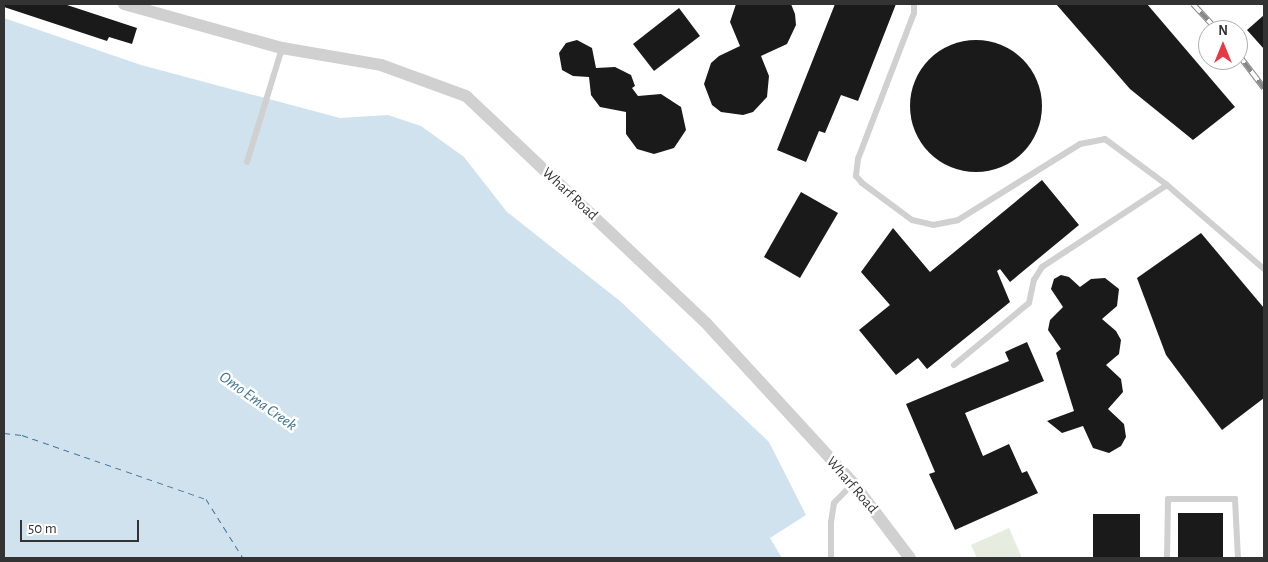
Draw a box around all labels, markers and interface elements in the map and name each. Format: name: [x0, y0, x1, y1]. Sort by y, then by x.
north arrow: [1198, 20, 1248, 70]
text: N: [1218, 24, 1228, 38]
street label: Wharf Road: [538, 164, 602, 224]
water label: Omo Ema Creek: [215, 367, 301, 435]
street label: Wharf Road: [822, 453, 882, 517]
scale bar: [22, 510, 141, 542]
text: 50 m: [28, 521, 57, 536]

